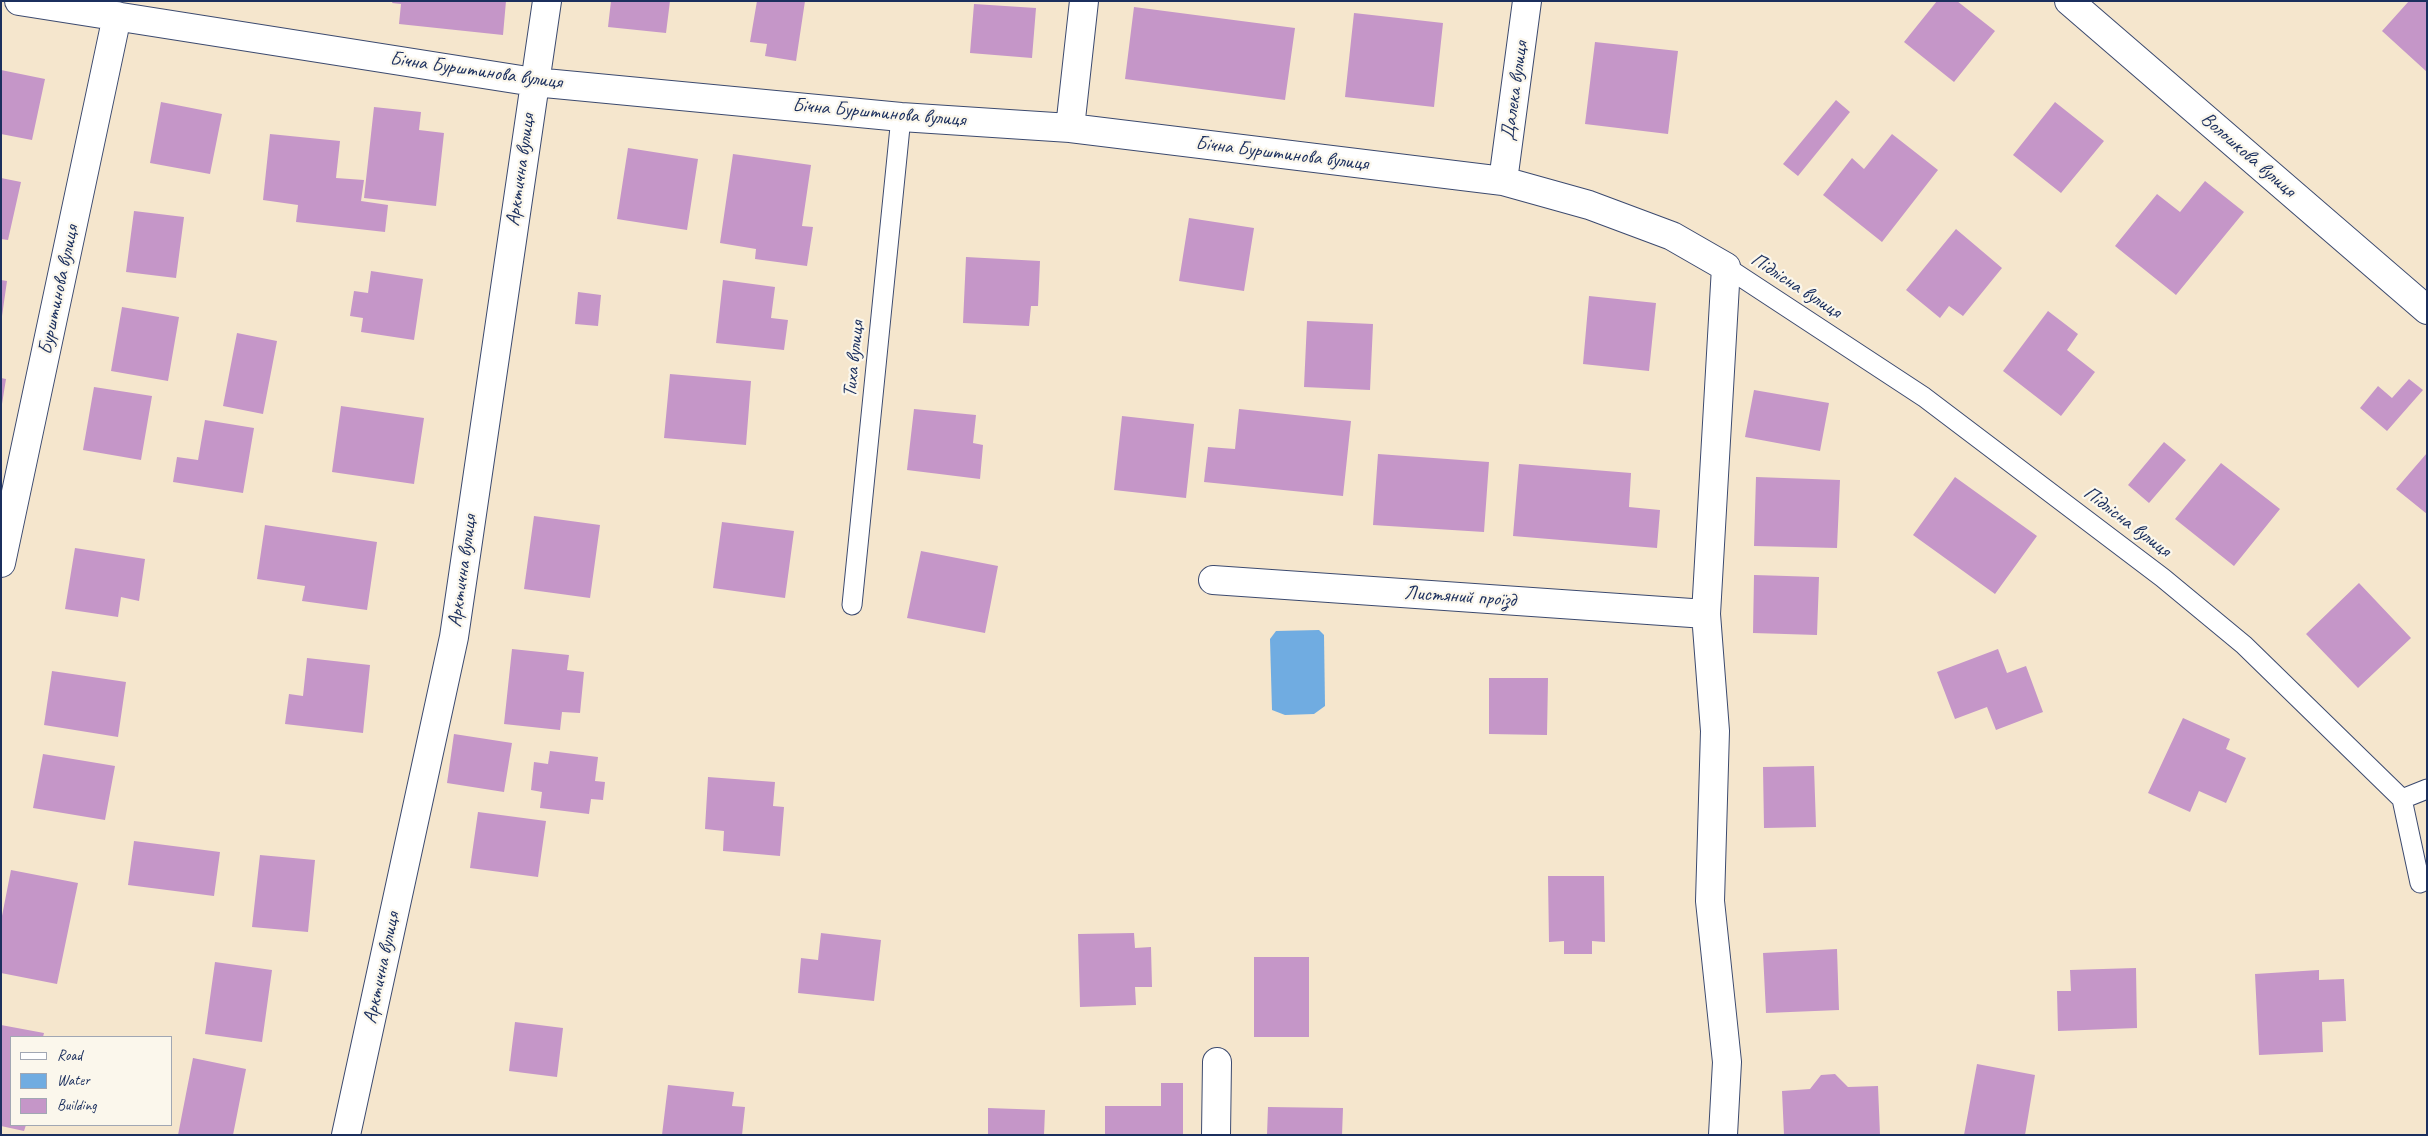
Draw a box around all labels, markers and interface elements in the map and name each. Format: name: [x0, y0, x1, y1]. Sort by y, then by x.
street label: Далека вулиця: [1496, 40, 1534, 142]
street label: Бічна Бурштинова вулиця: [388, 47, 564, 95]
street label: Бічна Бурштинова вулиця: [791, 93, 967, 133]
street label: Волошкова вулиця: [2195, 107, 2301, 203]
street label: Арктична вулиця: [501, 112, 541, 228]
street label: Бічна Бурштинова вулиця: [1194, 131, 1370, 177]
street label: Бурштинова вулиця: [34, 223, 84, 357]
street label: Підлісна вулиця: [1746, 248, 1846, 324]
street label: Тиха вулиця: [838, 320, 870, 398]
street label: Підлісна вулиця: [2078, 481, 2176, 563]
street label: Арктична вулиця: [443, 513, 483, 629]
street label: Листяний проїзд: [1403, 581, 1517, 613]
street label: Арктична вулиця: [358, 910, 406, 1026]
legend: [10, 1036, 172, 1126]
text: Road: [57, 1046, 82, 1065]
text: Water: [57, 1071, 90, 1090]
text: Building: [57, 1096, 96, 1115]

